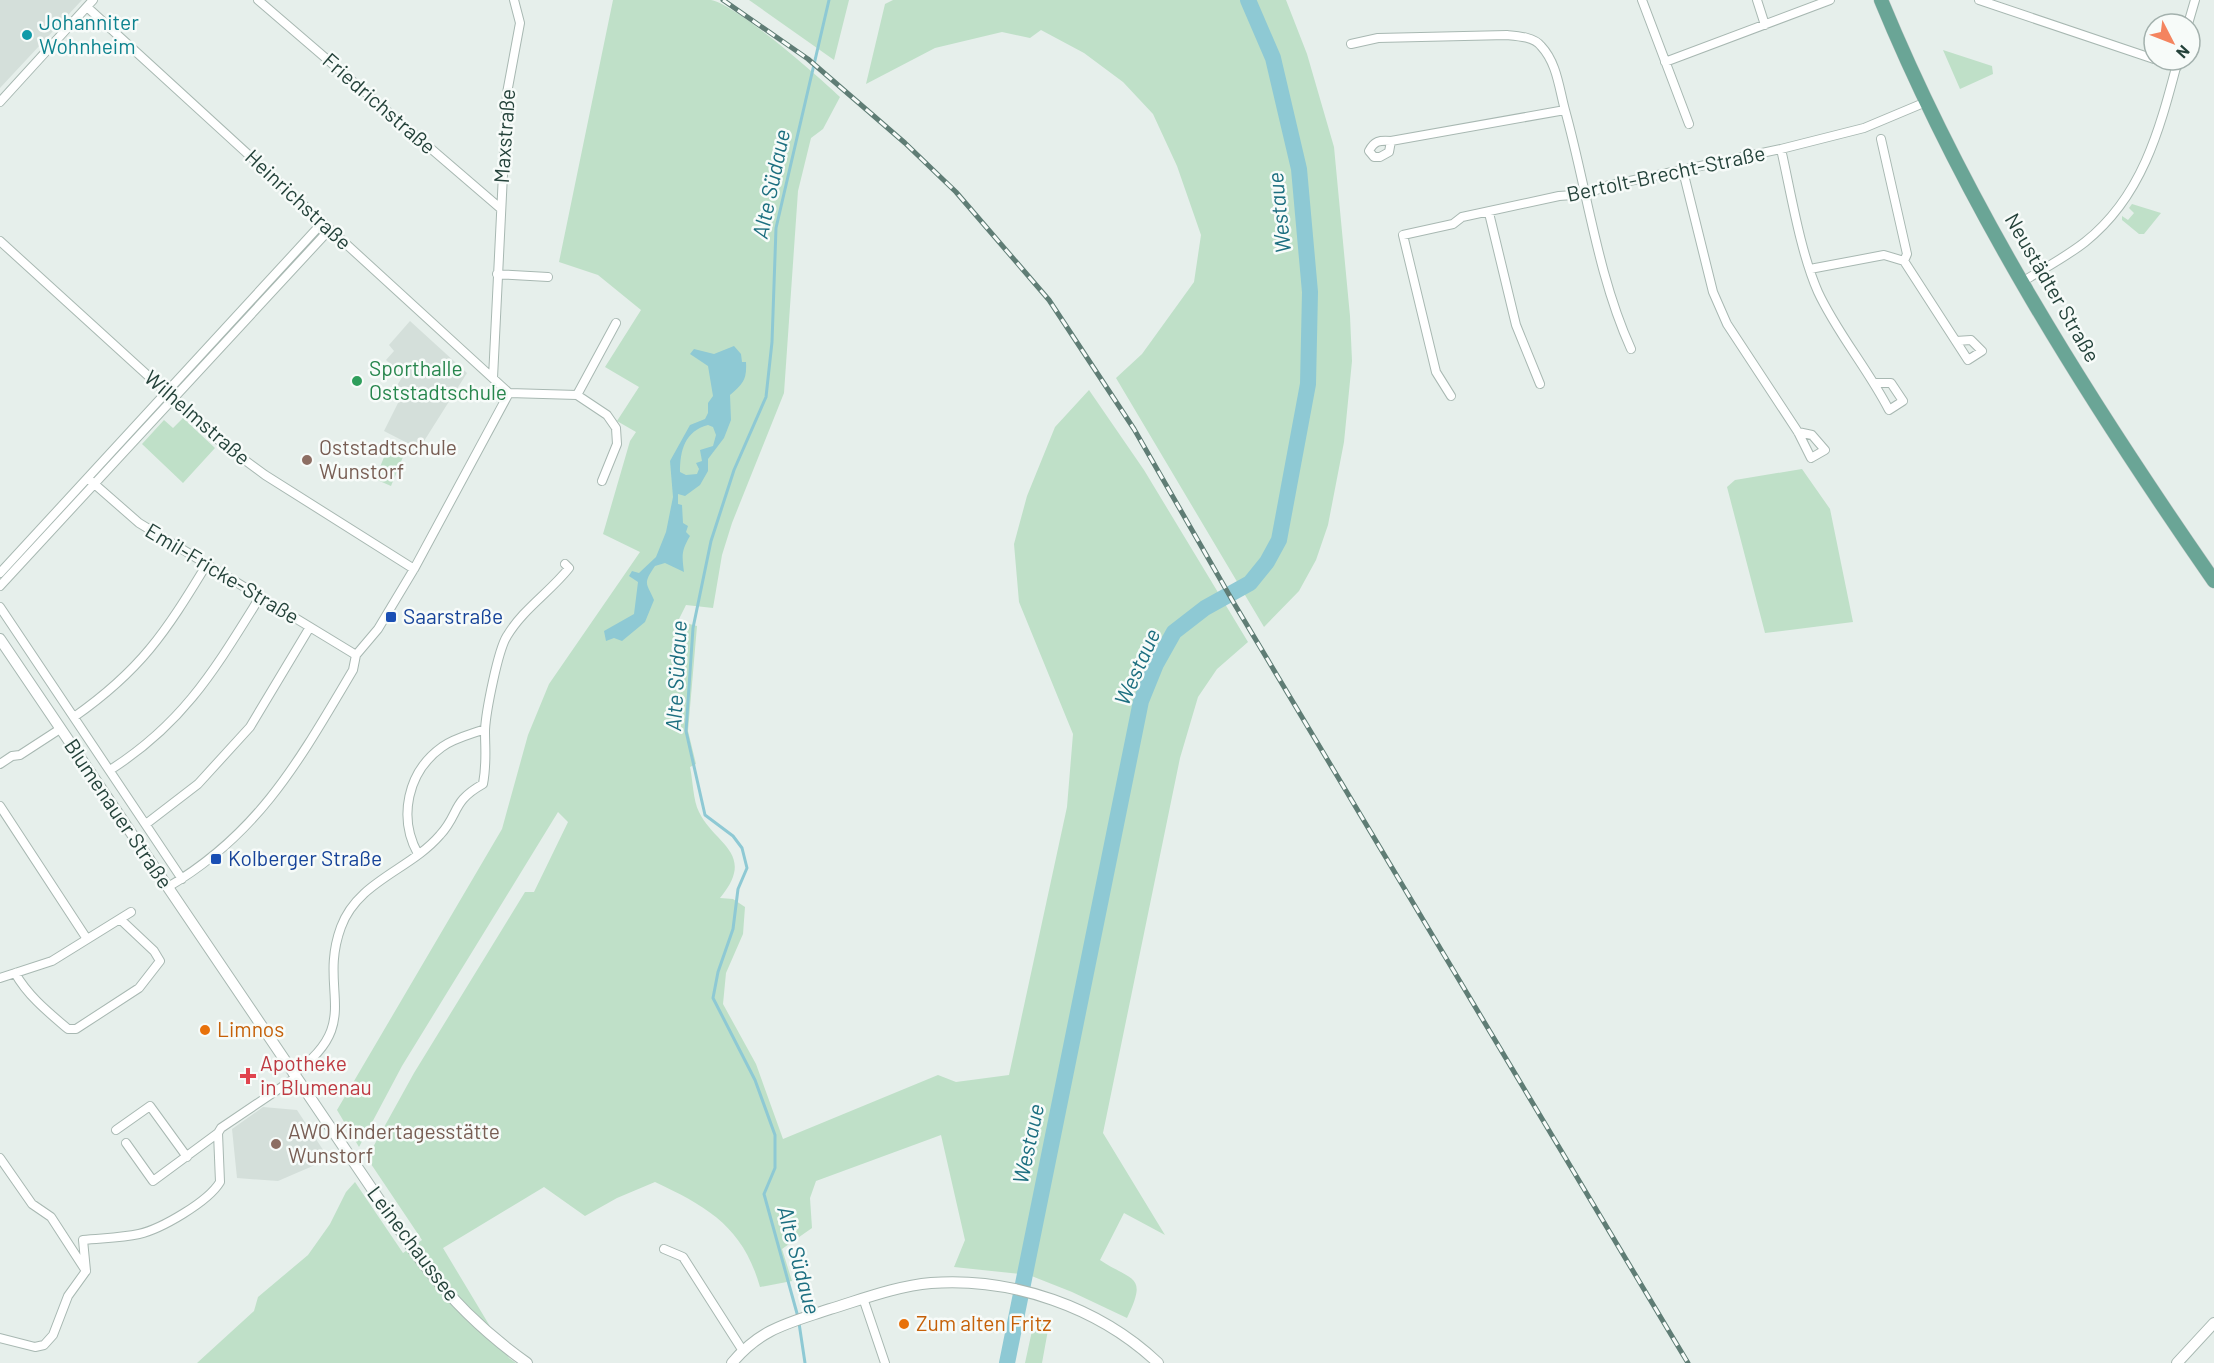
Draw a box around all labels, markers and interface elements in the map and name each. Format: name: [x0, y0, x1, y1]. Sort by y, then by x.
place label: Johanniter Wohnheim: [39, 9, 139, 58]
north arrow: [2142, 12, 2202, 72]
marker: Johanniter Wohnheim: [20, 28, 34, 42]
text: N: [2173, 42, 2194, 63]
street label: Friedrichstraße: [318, 47, 442, 159]
street label: Maxstraße: [488, 88, 519, 184]
water label: Alte Südaue: [746, 127, 794, 241]
street label: Bertolt-Brecht-Straße: [1564, 139, 1767, 206]
street label: Heinrichstraße: [241, 143, 357, 254]
water label: Westaue: [1261, 171, 1295, 255]
street label: Neustädter Straße: [2000, 208, 2106, 366]
place label: Sporthalle Oststadtschule: [369, 355, 507, 404]
street label: Wilhelmstraße: [140, 364, 256, 470]
marker: Sporthalle Oststadtschule: [350, 374, 364, 388]
place label: Oststadtschule Wunstorf: [319, 434, 457, 483]
marker: Oststadtschule Wunstorf: [300, 453, 314, 467]
street label: Emil-Fricke-Straße: [141, 517, 304, 628]
place label: Saarstraße: [403, 603, 503, 628]
marker: Saarstraße: [384, 610, 398, 624]
water label: Alte Südaue: [659, 620, 691, 732]
water label: Westaue: [1108, 624, 1164, 709]
street label: Blumenauer Straße: [60, 734, 179, 893]
place label: Kolberger Straße: [228, 845, 382, 870]
marker: Kolberger Straße: [209, 852, 223, 866]
place label: Limnos: [217, 1016, 284, 1041]
marker: Limnos: [198, 1023, 212, 1037]
place label: Apotheke in Blumenau: [260, 1050, 372, 1099]
marker: Apotheke in Blumenau: [241, 1069, 255, 1083]
water label: Westaue: [1006, 1101, 1048, 1186]
place label: AWO Kindertagesstätte Wunstorf: [288, 1118, 500, 1167]
marker: AWO Kindertagesstätte Wunstorf: [269, 1137, 283, 1151]
street label: Leinechaussee: [363, 1181, 466, 1305]
water label: Alte Südaue: [773, 1203, 827, 1317]
place label: Zum alten Fritz: [916, 1310, 1052, 1335]
marker: Zum alten Fritz: [897, 1317, 911, 1331]

